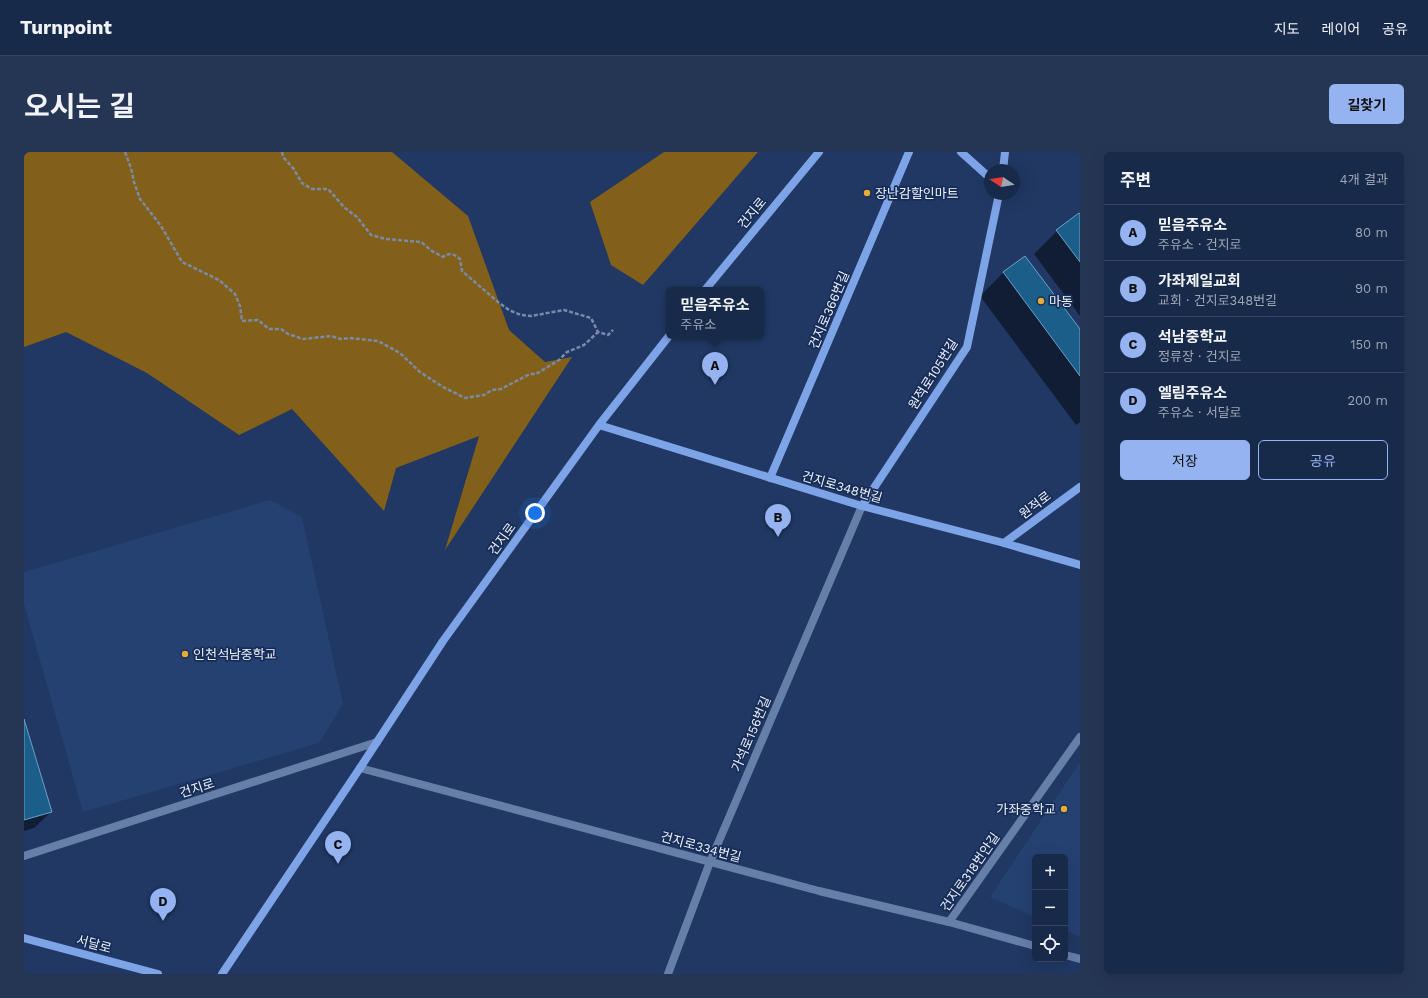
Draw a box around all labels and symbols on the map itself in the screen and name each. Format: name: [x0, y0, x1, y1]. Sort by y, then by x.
north arrow: [984, 164, 1020, 200]
place label: 장난감할인마트: [875, 186, 959, 201]
marker: 장난감할인마트: [862, 188, 872, 198]
street label: 건지로: [735, 194, 769, 232]
street label: 건지로366번길: [806, 269, 852, 351]
place label: 마동: [1049, 294, 1073, 309]
marker: 마동: [1036, 296, 1046, 306]
street label: 원적로105번길: [905, 336, 961, 412]
pin: A: [702, 352, 728, 385]
street label: 건지로348번길: [800, 468, 884, 506]
street label: 원적로: [1016, 488, 1054, 522]
your location: [525, 503, 545, 523]
pin: B: [765, 504, 791, 537]
street label: 건지로: [485, 520, 519, 558]
place label: 인천석남중학교: [193, 647, 277, 662]
marker: 인천석남중학교: [180, 649, 190, 659]
street label: 가석로156번길: [728, 694, 774, 774]
street label: 건지로: [178, 775, 216, 801]
place label: 가좌중학교: [996, 802, 1056, 817]
marker: 가좌중학교: [1059, 804, 1069, 814]
street label: 건지로334번길: [659, 829, 743, 865]
street label: 건지로318번안길: [937, 830, 1003, 914]
pin: C: [325, 831, 351, 864]
pin: D: [150, 888, 176, 921]
street label: 서달로: [75, 932, 113, 956]

